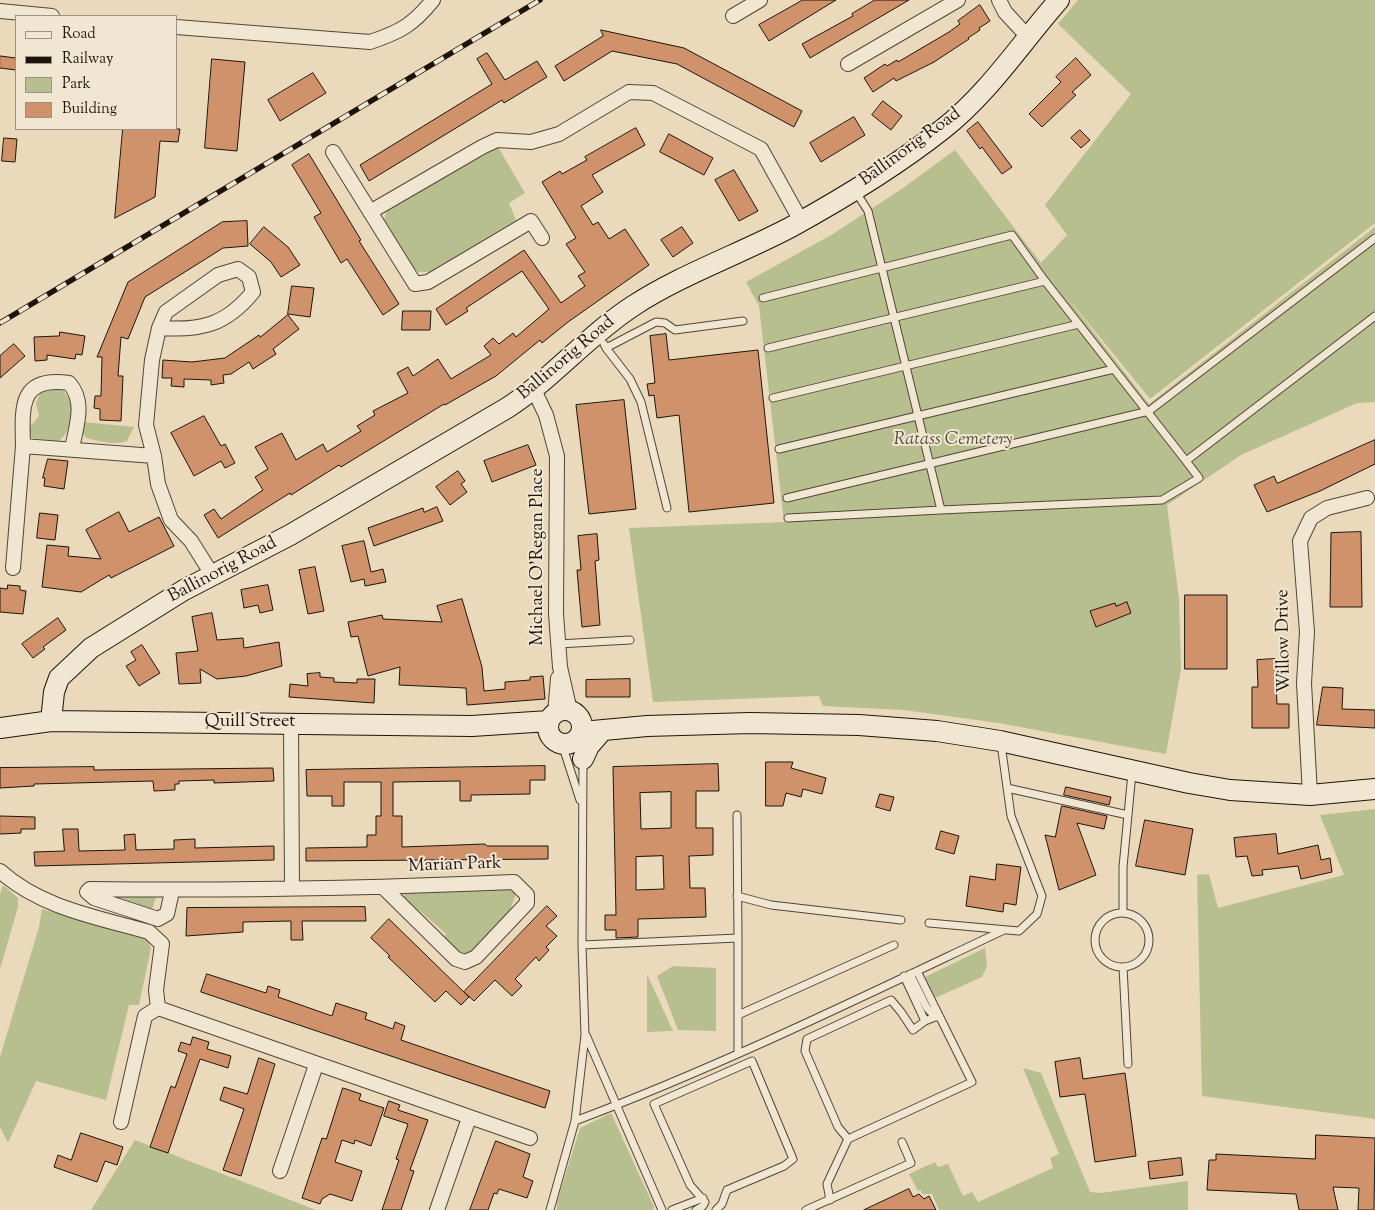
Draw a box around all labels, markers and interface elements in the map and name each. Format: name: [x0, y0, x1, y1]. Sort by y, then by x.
legend: [15, 15, 178, 130]
text: Road: [62, 24, 96, 45]
text: Railway: [62, 49, 113, 70]
text: Park: [62, 74, 91, 95]
text: Building: [62, 99, 117, 120]
street label: Ballinorig Road: [856, 104, 966, 192]
street label: Ballinorig Road: [514, 312, 620, 406]
park label: Ratass Cemetery: [894, 430, 1012, 452]
street label: Michael O'Regan Place: [528, 468, 550, 646]
street label: Ballinorig Road: [165, 533, 281, 609]
street label: Willow Drive: [1273, 589, 1297, 693]
street label: Quill Street: [205, 712, 295, 734]
street label: Marian Park: [408, 854, 502, 878]

